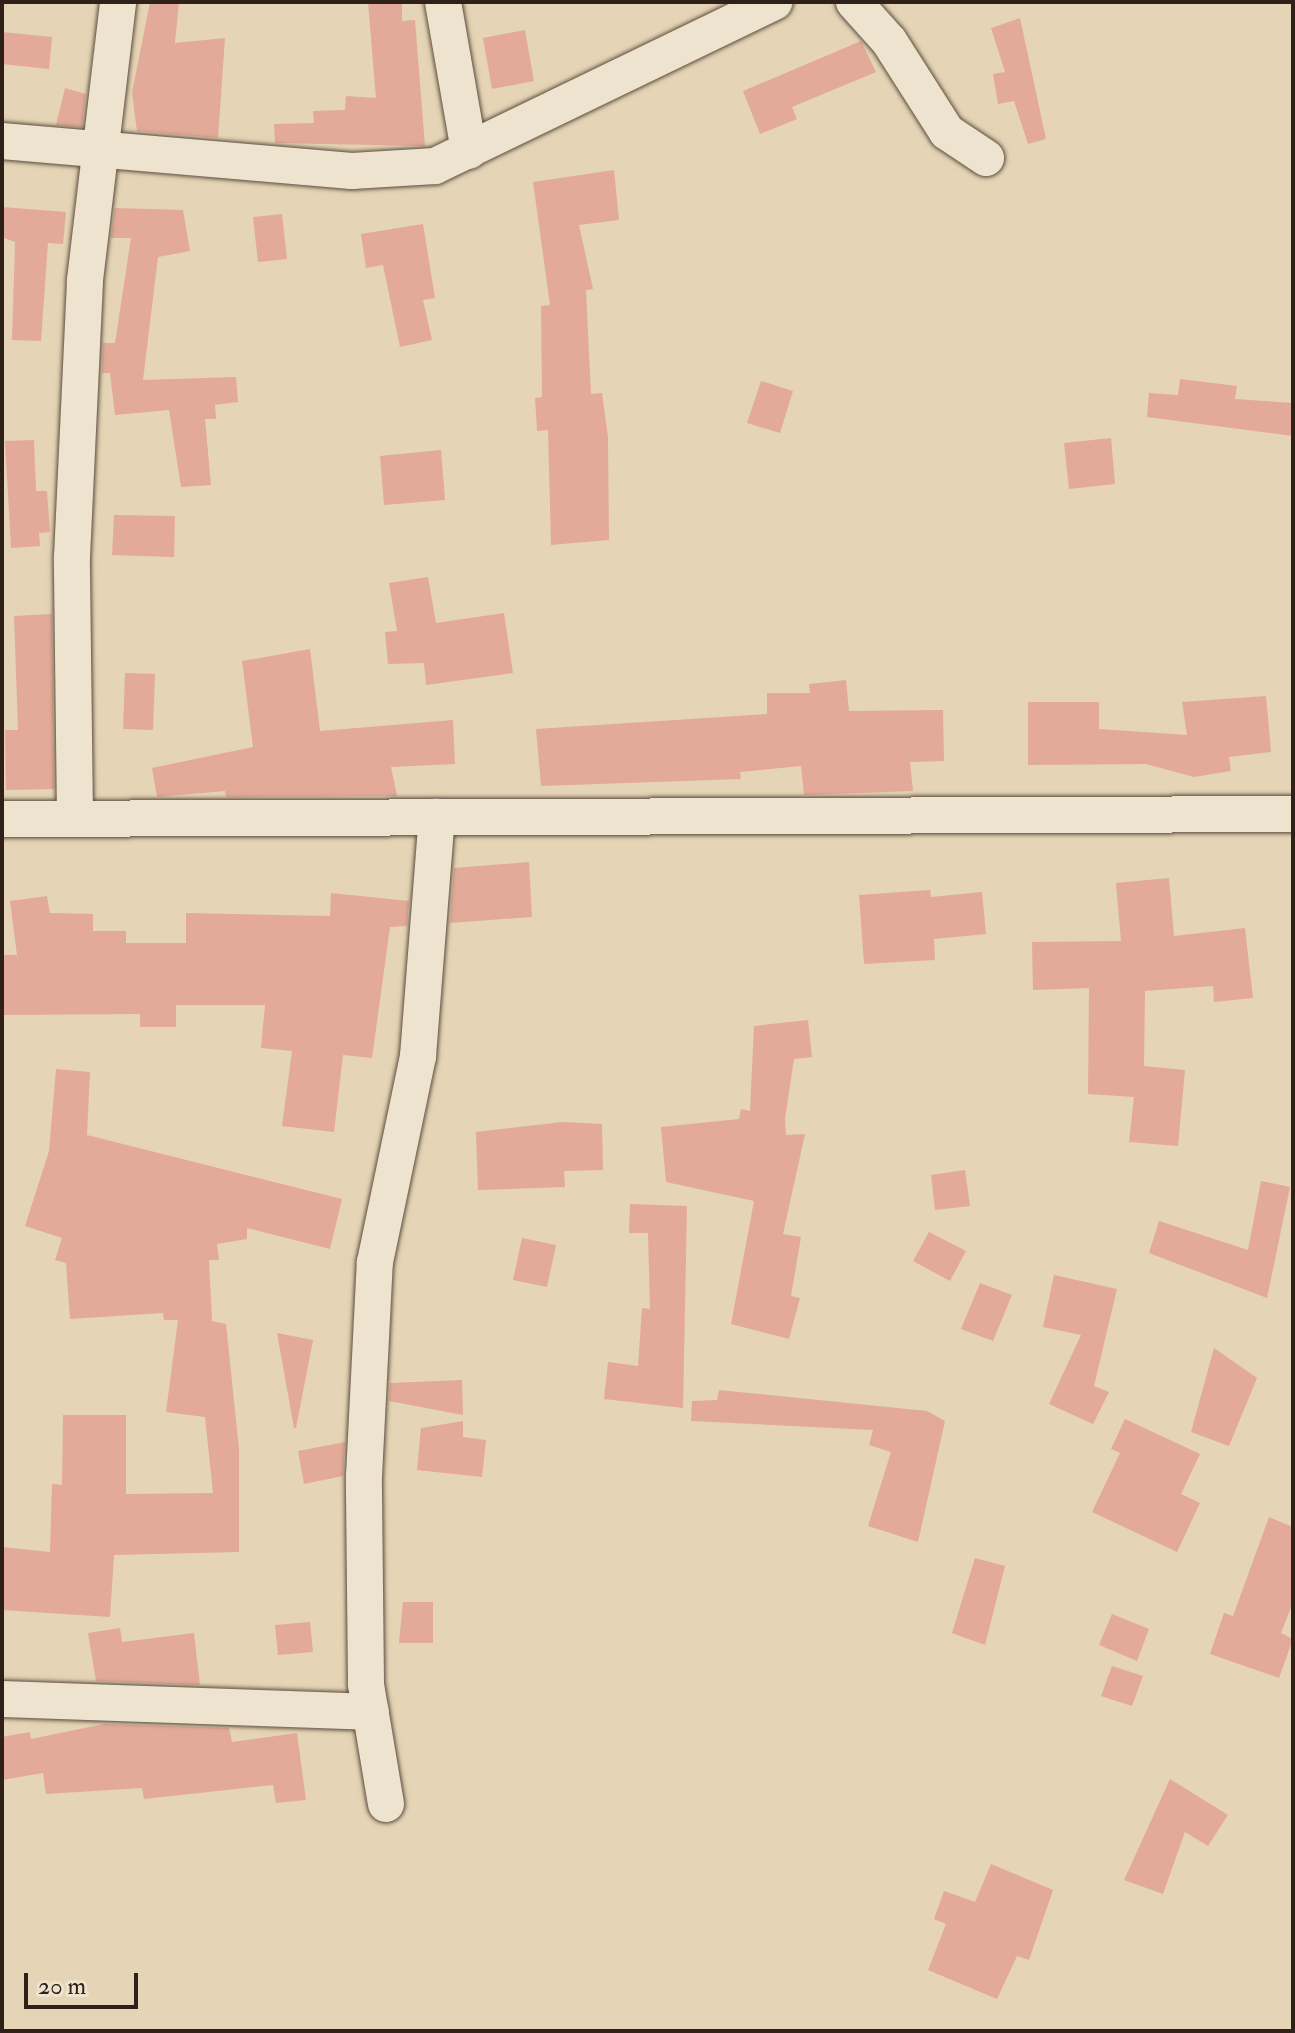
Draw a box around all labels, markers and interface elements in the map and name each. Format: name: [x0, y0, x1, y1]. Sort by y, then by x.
scale bar: [28, 1957, 142, 2007]
text: 20 m: [38, 1971, 86, 2002]

